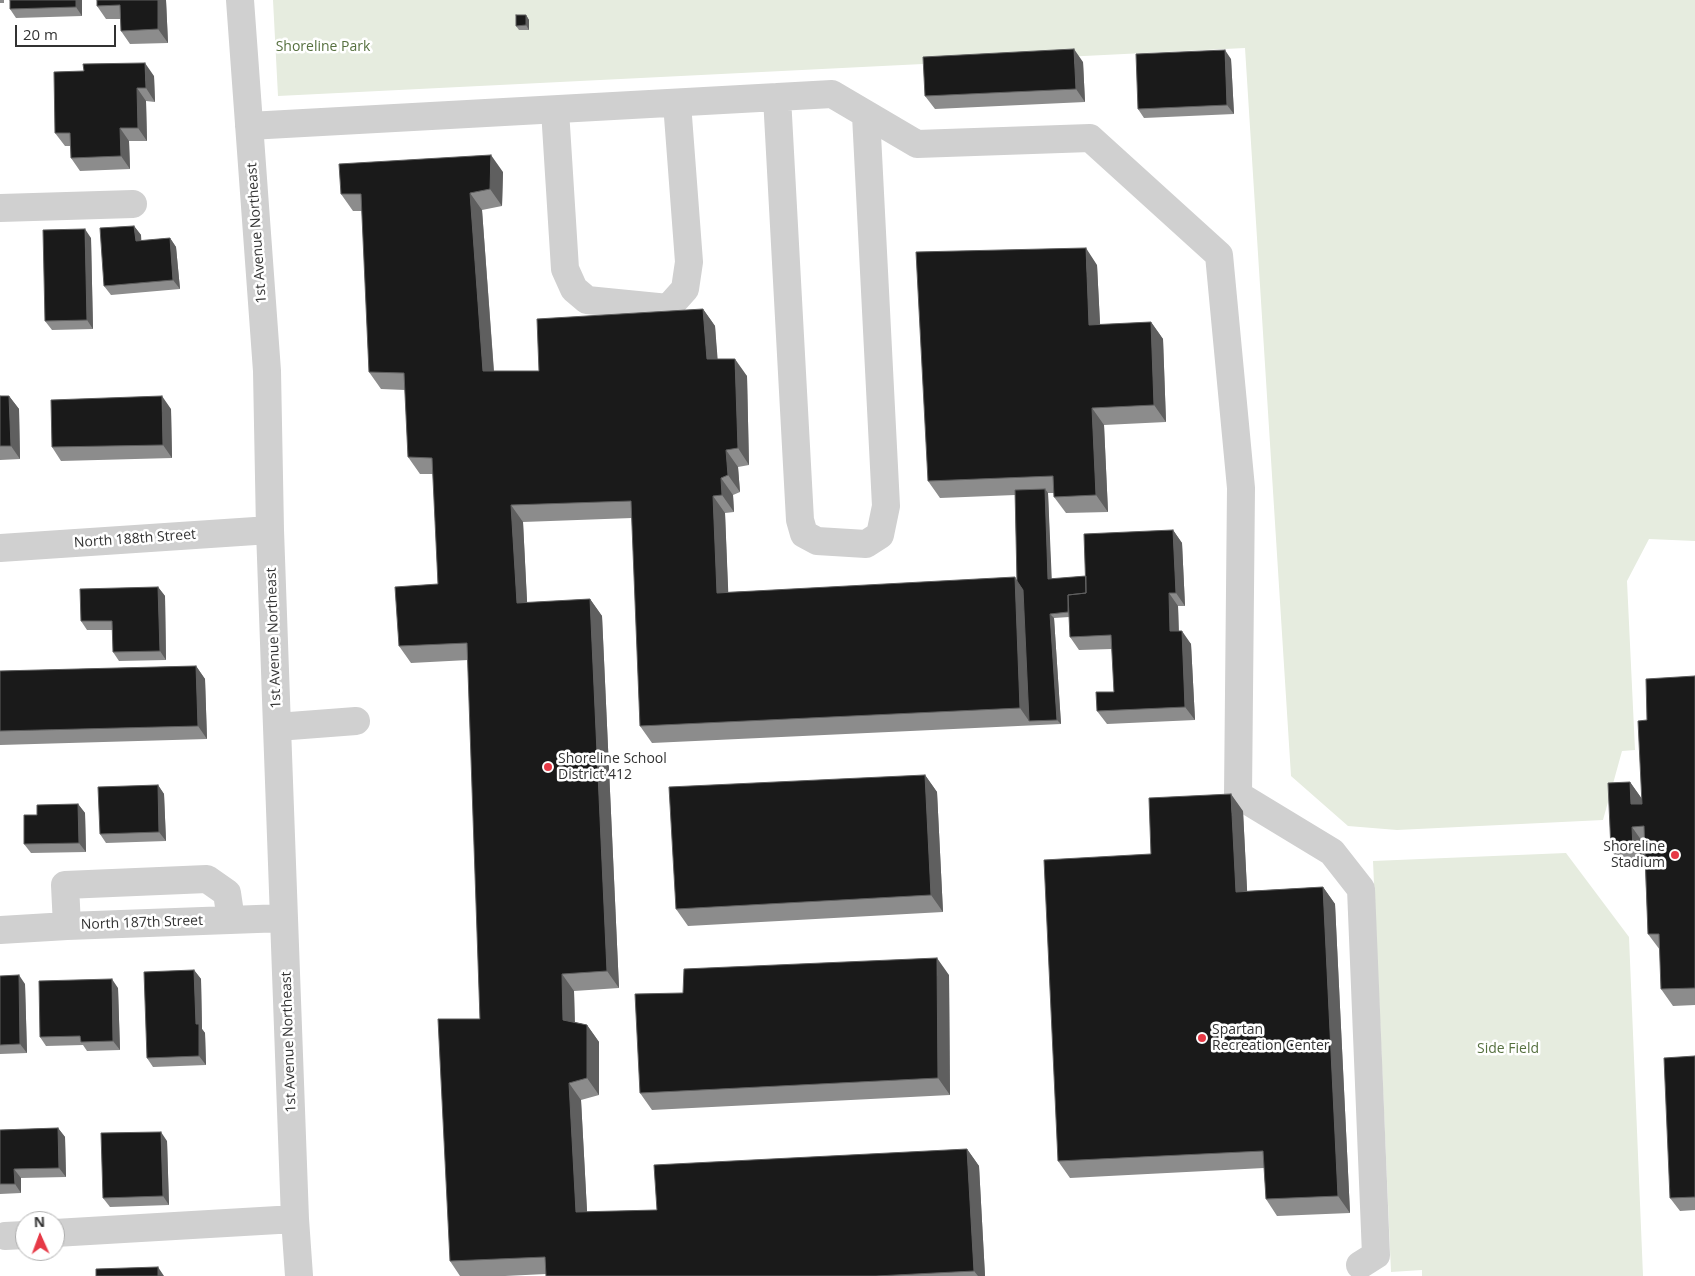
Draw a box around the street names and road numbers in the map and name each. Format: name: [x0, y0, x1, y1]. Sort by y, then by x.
street label: 1st Avenue Northeast: [244, 162, 270, 304]
street label: North 188th Street: [73, 526, 197, 552]
street label: 1st Avenue Northeast: [263, 567, 285, 709]
street label: North 187th Street: [81, 912, 203, 934]
street label: 1st Avenue Northeast: [278, 971, 300, 1113]

